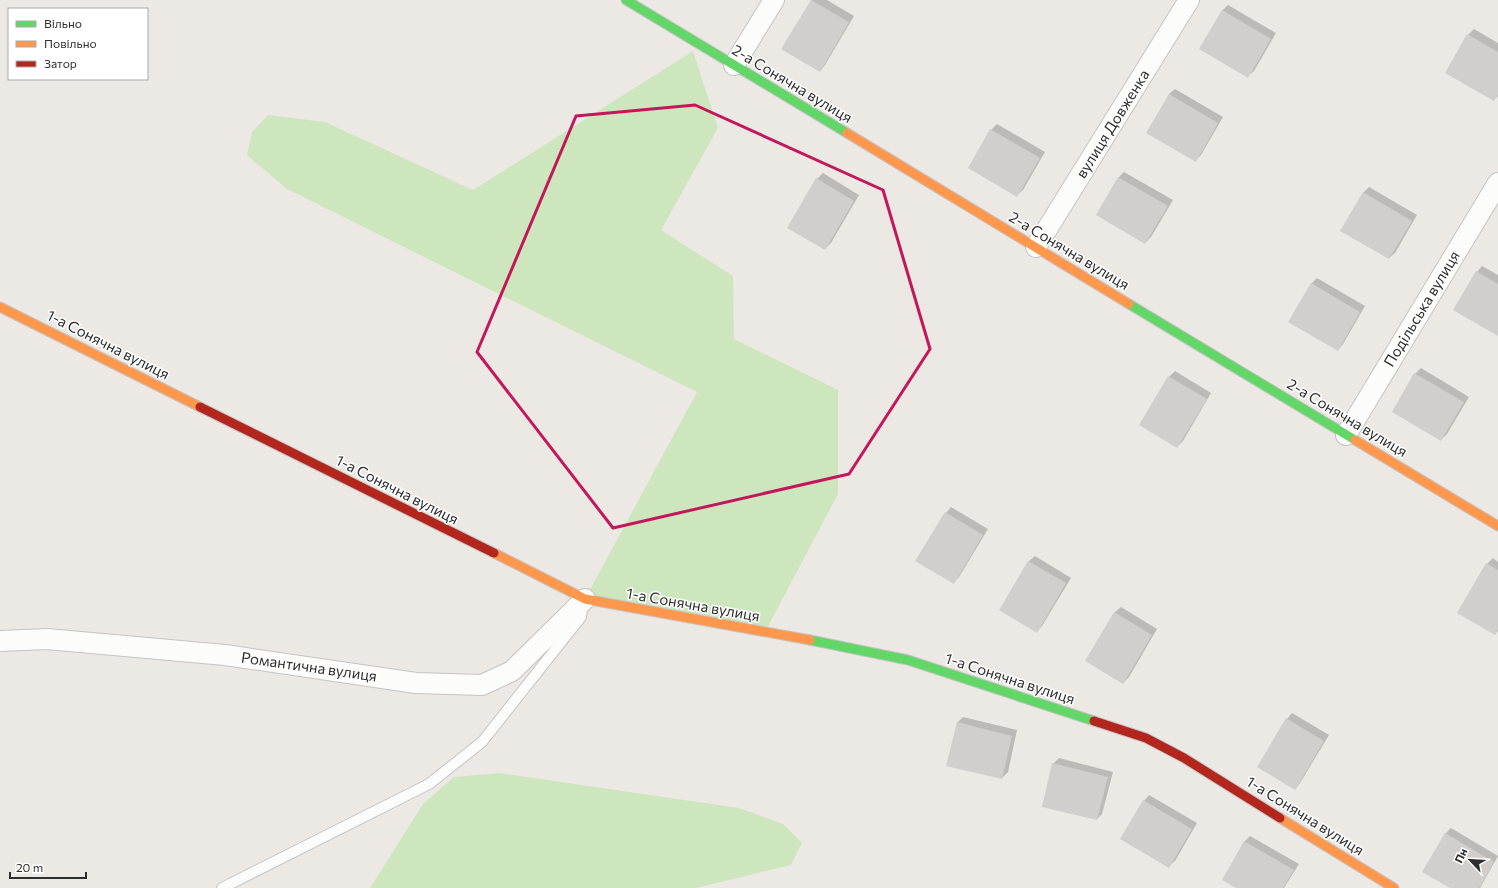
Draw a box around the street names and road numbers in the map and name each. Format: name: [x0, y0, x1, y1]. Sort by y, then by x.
street label: 2-а Сонячна вулиця: [729, 40, 856, 126]
street label: вулиця Довженка: [1072, 66, 1153, 181]
street label: 2-а Сонячна вулиця: [1006, 207, 1133, 293]
street label: Подільська вулиця: [1379, 247, 1463, 370]
street label: 1-а Сонячна вулиця: [44, 305, 173, 383]
street label: 2-а Сонячна вулиця: [1284, 374, 1411, 460]
street label: 1-а Сонячна вулиця: [333, 450, 462, 528]
street label: 1-а Сонячна вулиця: [625, 583, 761, 625]
street label: Романтична вулиця: [240, 648, 378, 684]
street label: 1-а Сонячна вулиця: [943, 649, 1077, 708]
street label: 1-а Сонячна вулиця: [1243, 772, 1368, 859]

